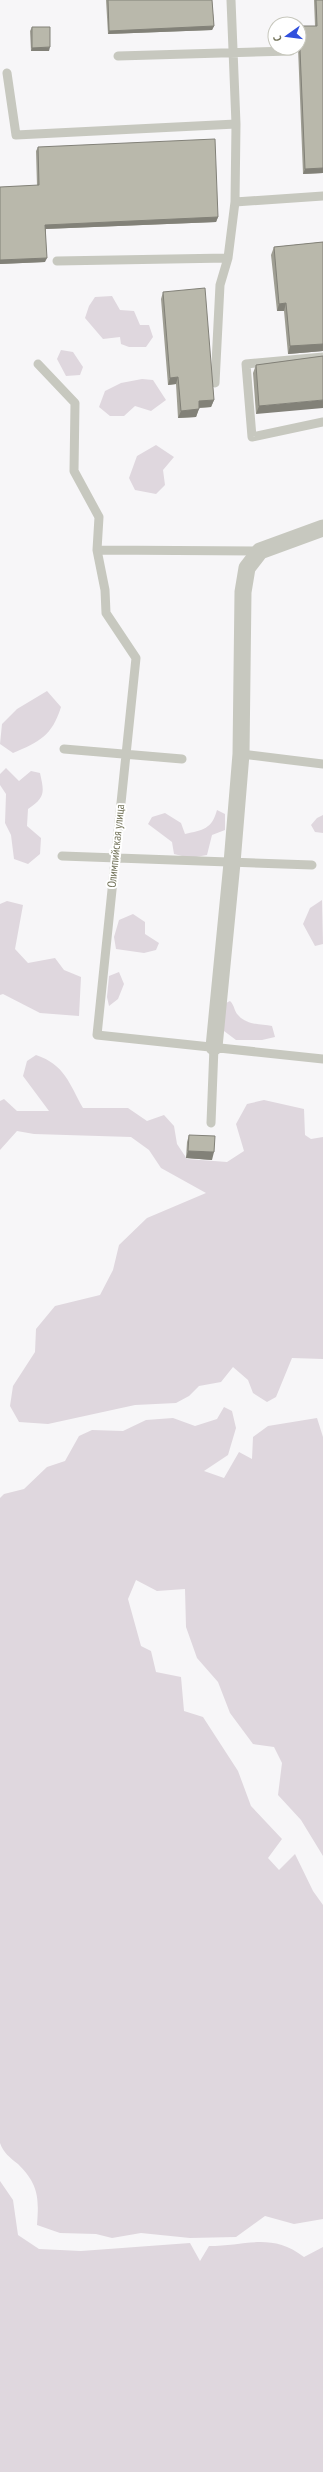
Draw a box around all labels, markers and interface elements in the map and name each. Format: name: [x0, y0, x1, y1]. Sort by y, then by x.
north arrow: [267, 16, 307, 56]
text: С: [270, 34, 285, 43]
street label: Олимпийская улица: [104, 803, 127, 888]

